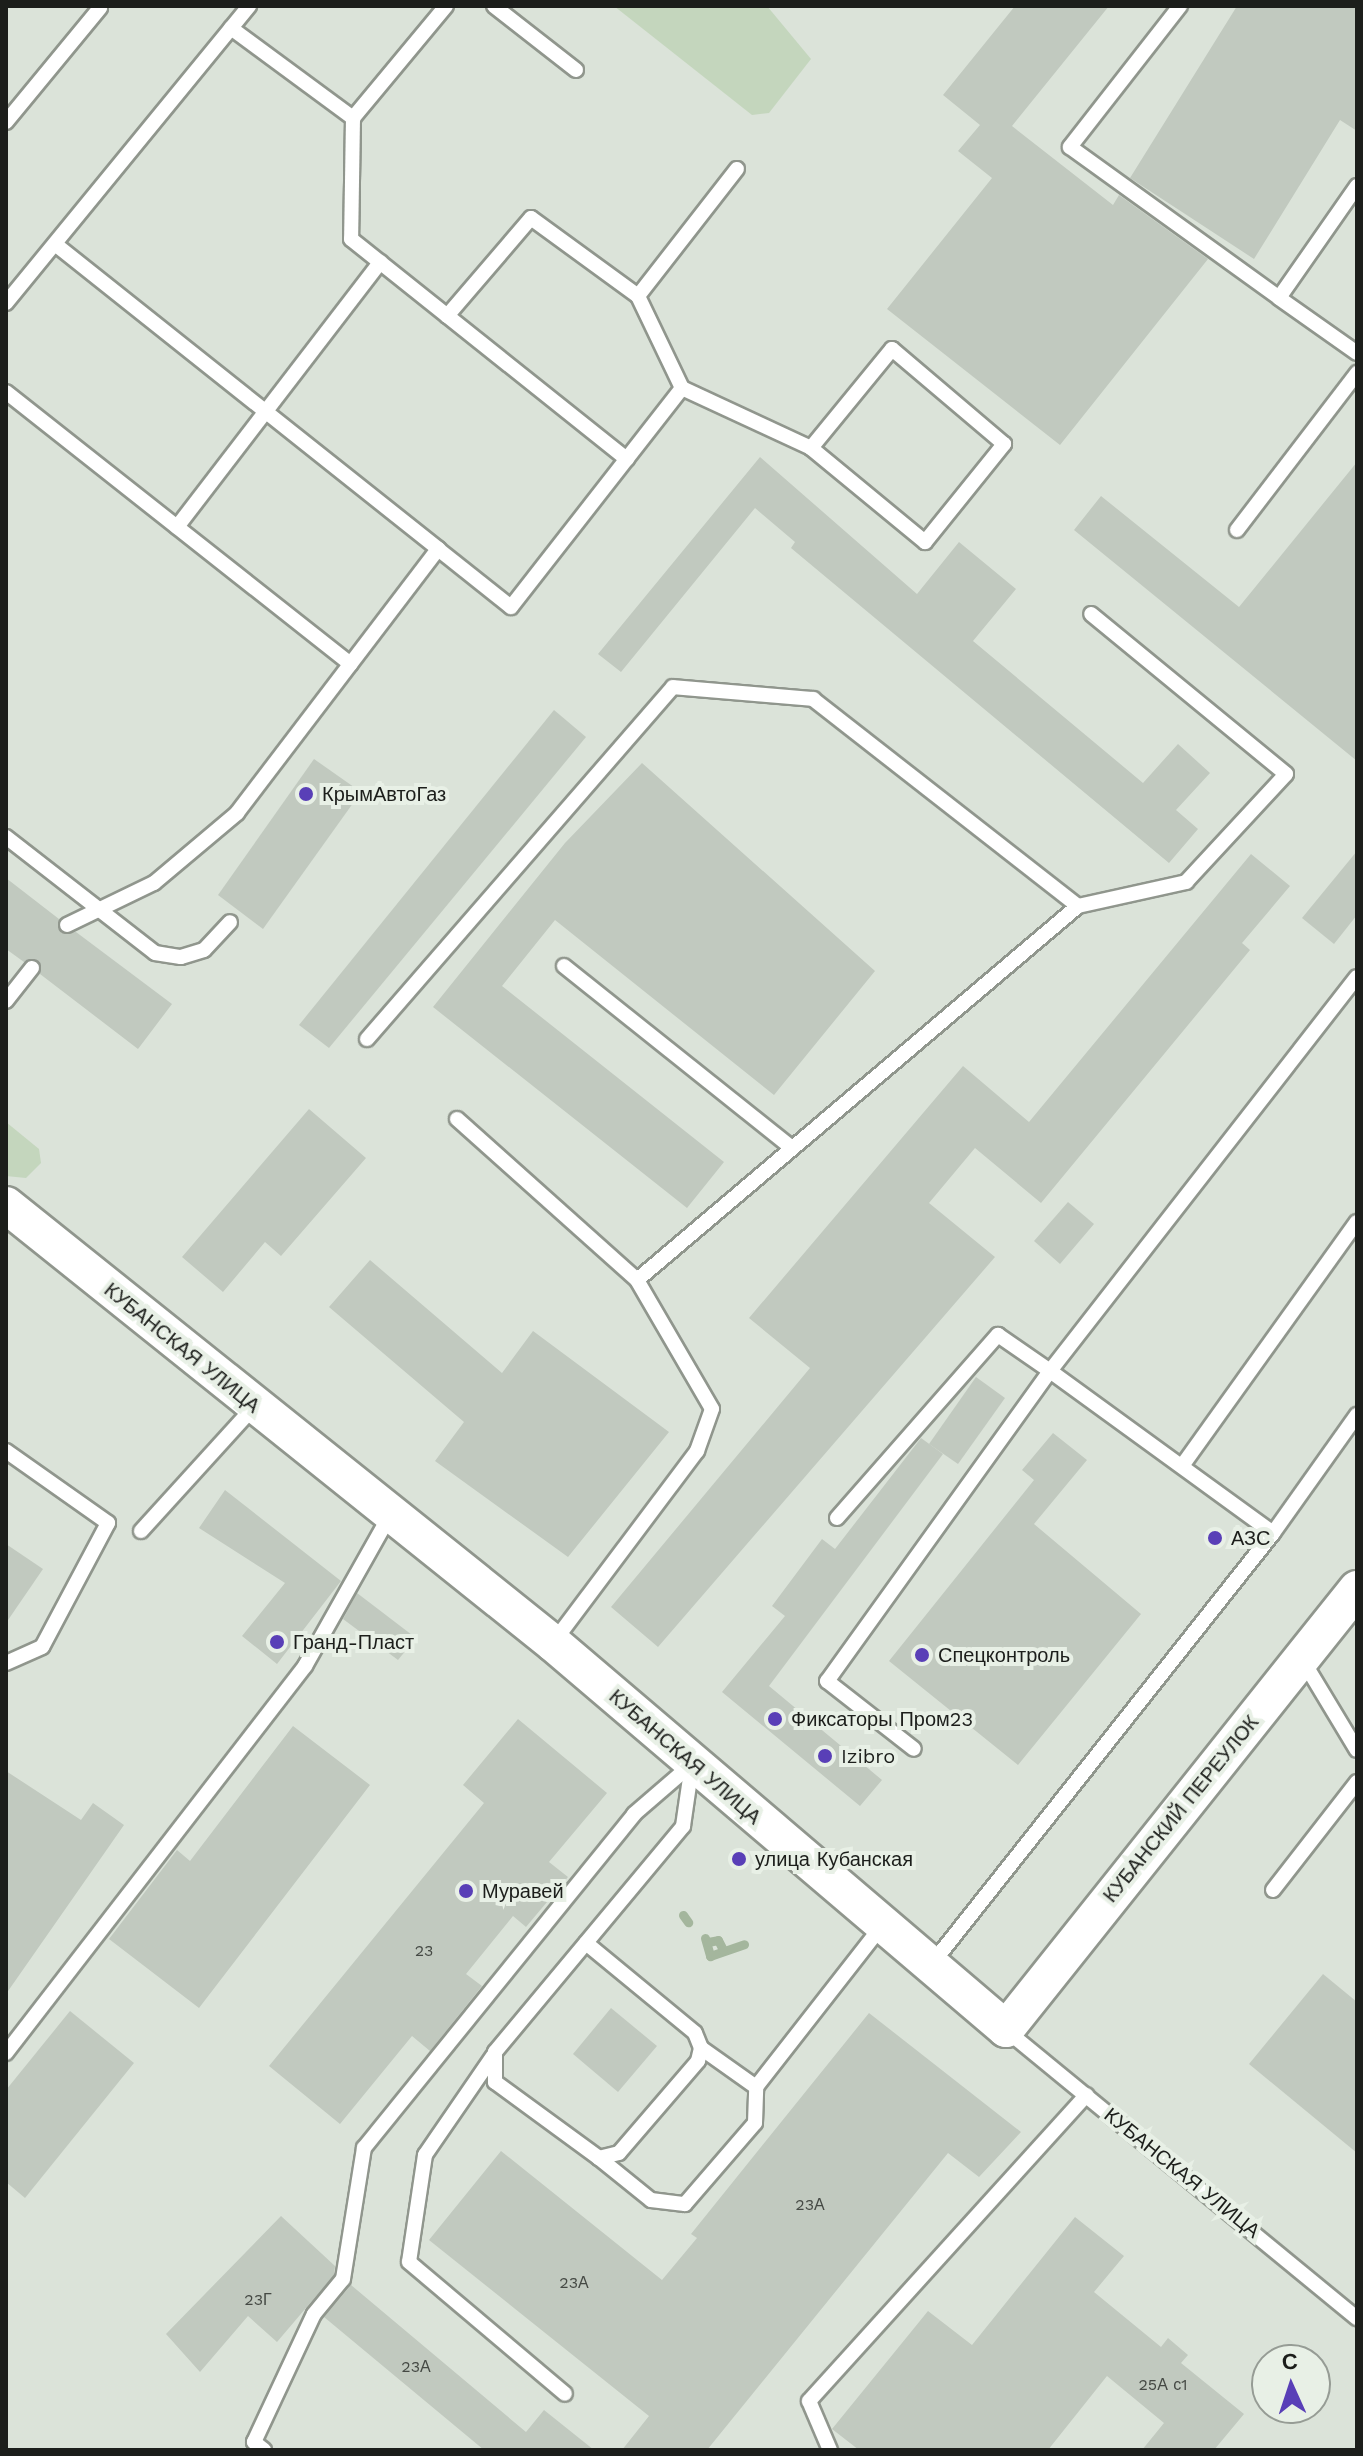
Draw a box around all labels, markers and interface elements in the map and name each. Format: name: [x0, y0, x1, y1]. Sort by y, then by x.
place label: КрымАвтоГаз: [322, 782, 446, 806]
marker: КрымАвтоГаз: [297, 785, 315, 803]
street label: КУБАНСКАЯ УЛИЦА: [99, 1278, 265, 1418]
place label: АЗС: [1231, 1526, 1270, 1550]
marker: АЗС: [1206, 1529, 1224, 1547]
place label: Гранд-Пласт: [293, 1630, 414, 1654]
marker: Гранд-Пласт: [268, 1633, 286, 1651]
place label: Спецконтроль: [938, 1643, 1070, 1667]
marker: Спецконтроль: [913, 1646, 931, 1664]
street label: КУБАНСКАЯ УЛИЦА: [604, 1684, 766, 1830]
place label: Фиксаторы Пром23: [791, 1707, 973, 1731]
marker: Фиксаторы Пром23: [766, 1710, 784, 1728]
street label: КУБАНСКИЙ ПЕРЕУЛОК: [1098, 1711, 1264, 1907]
place label: Izibro: [841, 1744, 895, 1768]
marker: Izibro: [816, 1747, 834, 1765]
place label: улица Кубанская: [755, 1847, 913, 1871]
marker: улица Кубанская: [730, 1850, 748, 1868]
place label: Муравей: [482, 1879, 564, 1903]
marker: Муравей: [457, 1882, 475, 1900]
house number: 23: [415, 1941, 433, 1961]
street label: КУБАНСКАЯ УЛИЦА: [1099, 2103, 1265, 2243]
house number: 23А: [795, 2195, 825, 2215]
house number: 23А: [559, 2273, 589, 2293]
house number: 23Г: [244, 2290, 272, 2310]
north arrow: [1251, 2344, 1331, 2424]
text: С: [1281, 2349, 1298, 2374]
house number: 23А: [401, 2357, 431, 2377]
house number: 25А с1: [1138, 2375, 1188, 2395]

